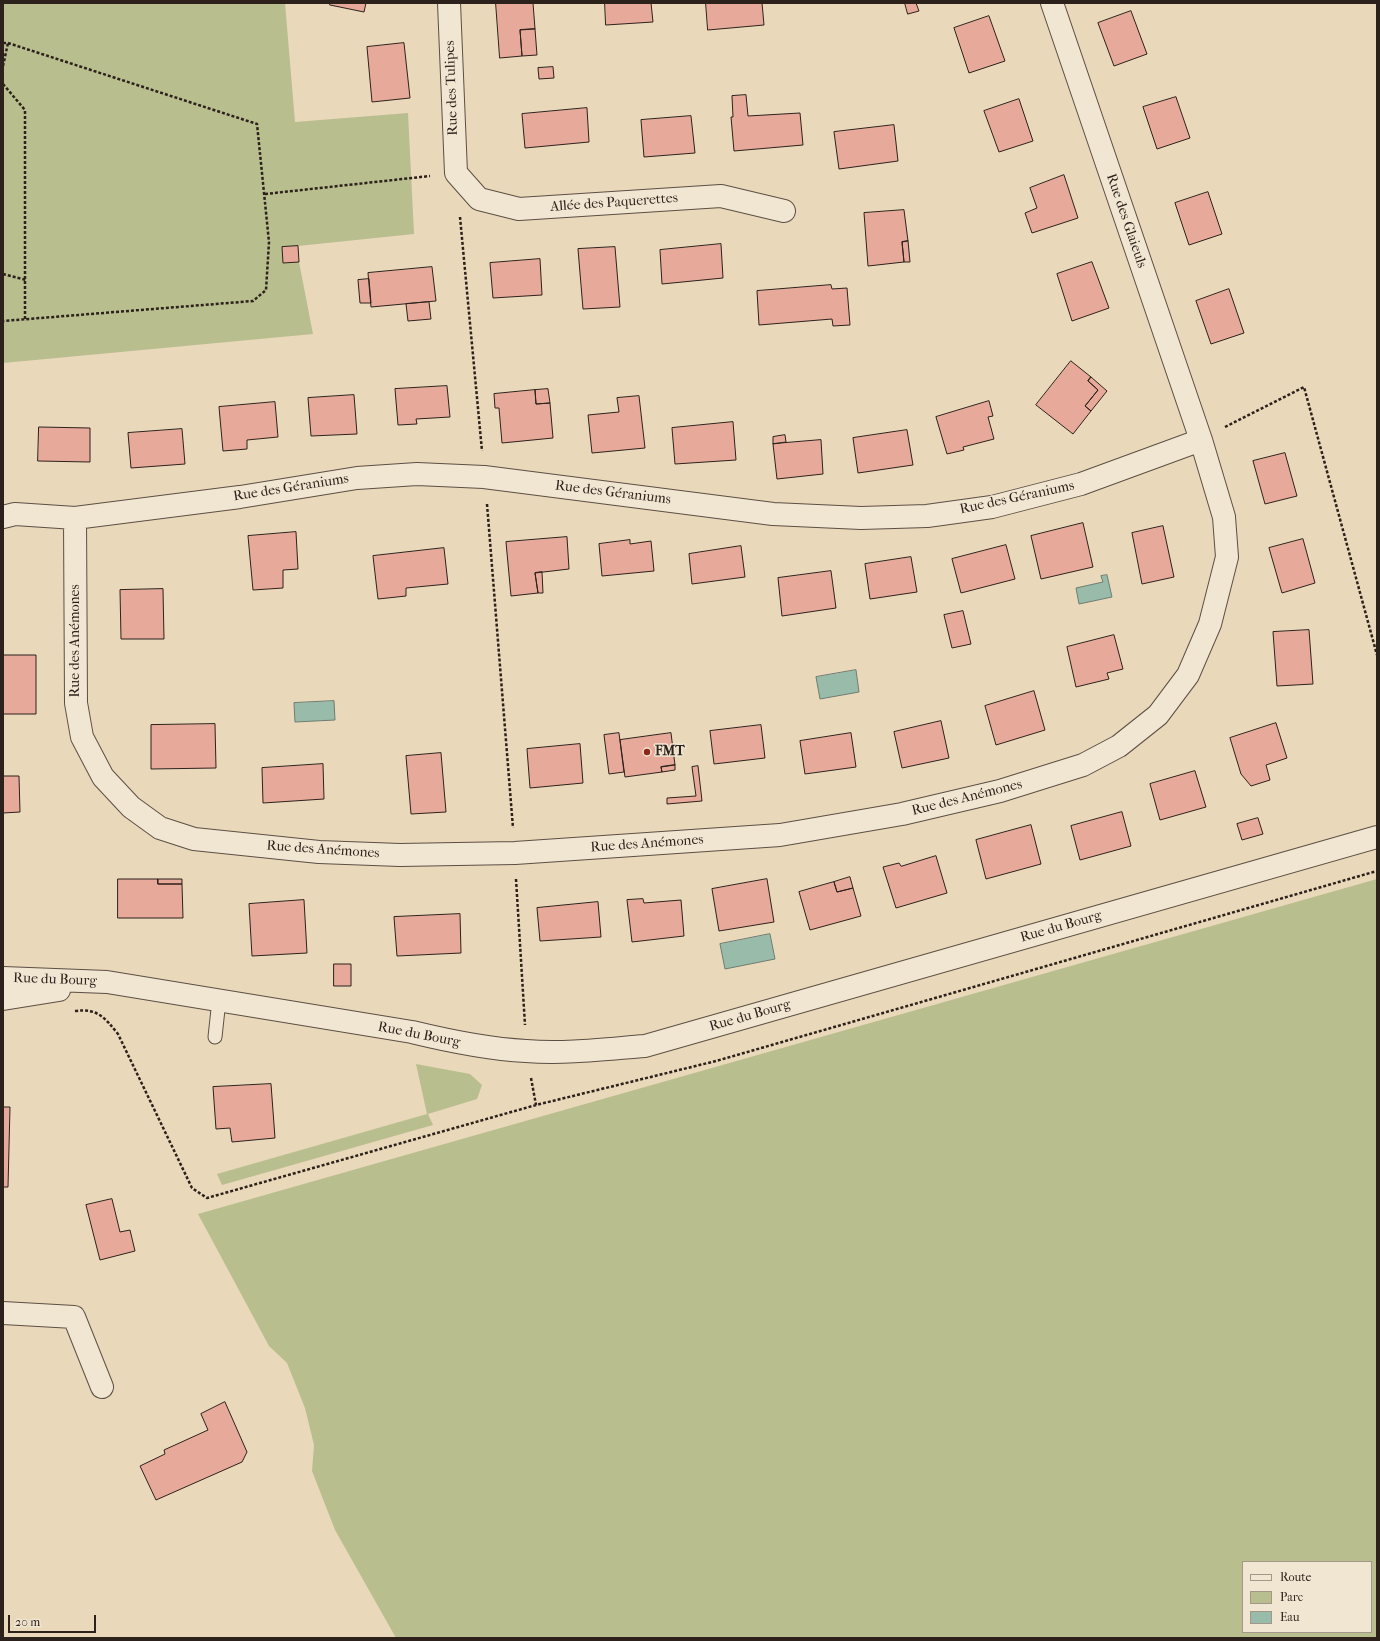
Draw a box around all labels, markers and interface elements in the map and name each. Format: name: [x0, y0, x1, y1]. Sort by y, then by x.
street label: Rue des Tulipes: [442, 40, 462, 136]
street label: Rue des Glaieuls: [1102, 172, 1150, 270]
street label: Allée des Paquerettes: [550, 190, 678, 216]
street label: Rue des Géraniums: [232, 471, 350, 505]
street label: Rue des Géraniums: [554, 478, 672, 508]
street label: Rue des Géraniums: [958, 478, 1076, 518]
street label: Rue des Anémones: [68, 584, 84, 698]
place label: FMT: [655, 744, 685, 760]
marker: FMT: [642, 747, 652, 757]
street label: Rue des Anémones: [910, 776, 1024, 820]
street label: Rue des Anémones: [590, 832, 704, 856]
street label: Rue des Anémones: [266, 838, 380, 862]
street label: Rue du Bourg: [1018, 907, 1104, 947]
street label: Rue du Bourg: [13, 970, 97, 990]
street label: Rue du Bourg: [707, 996, 793, 1036]
street label: Rue du Bourg: [376, 1019, 462, 1051]
legend: [1242, 1561, 1372, 1633]
text: Route: [1280, 1570, 1312, 1584]
text: Parc: [1280, 1590, 1303, 1604]
scale bar: [10, 1607, 98, 1633]
text: Eau: [1280, 1610, 1300, 1624]
text: 20 m: [15, 1615, 40, 1629]

